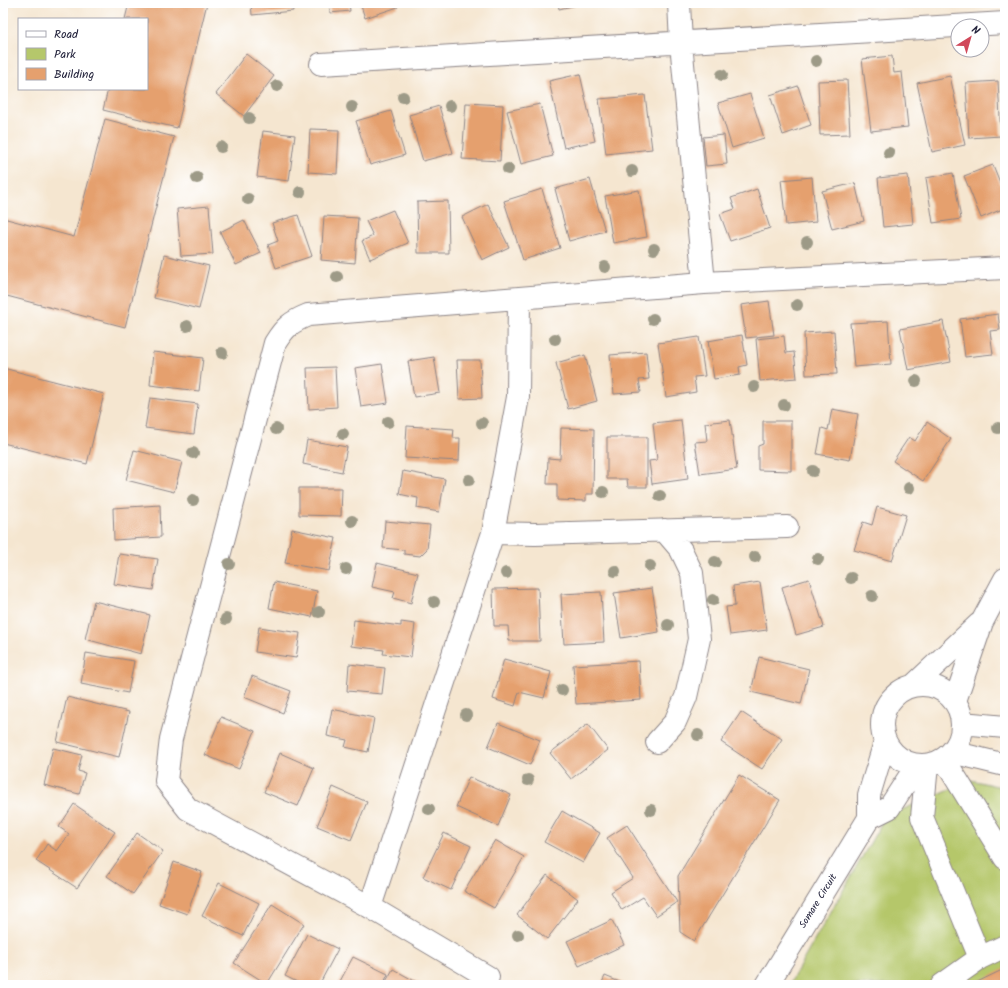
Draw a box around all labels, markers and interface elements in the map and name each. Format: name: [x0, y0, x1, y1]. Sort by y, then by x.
legend: [18, 18, 148, 90]
north arrow: [950, 18, 990, 58]
text: N: [967, 22, 984, 40]
text: Road: [54, 25, 79, 44]
text: Park: [54, 45, 76, 64]
text: Building: [54, 65, 94, 84]
street label: Somare Circuit: [795, 871, 841, 931]

